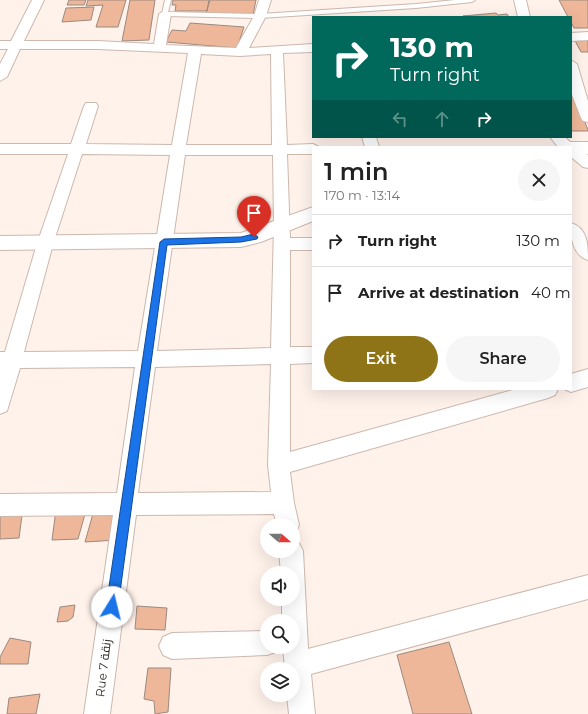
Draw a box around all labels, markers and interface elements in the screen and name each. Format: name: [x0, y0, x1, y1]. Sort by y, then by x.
text: 130 m: [390, 30, 474, 64]
icon: right: [324, 32, 376, 84]
text: Turn right: [390, 64, 480, 86]
icon: left: [389, 108, 411, 130]
icon: ahead: [431, 108, 453, 130]
icon: right: [473, 108, 495, 130]
text: 1 min: [324, 157, 388, 186]
button: close: [518, 159, 560, 201]
text: 170 m · 13:14: [324, 187, 400, 203]
pin: [237, 196, 271, 237]
icon: arrive: [243, 202, 265, 224]
icon: right: [324, 230, 346, 252]
text: Turn right: [358, 231, 437, 250]
text: 130 m: [516, 231, 560, 250]
icon: arrive: [324, 282, 346, 304]
text: Arrive at destination: [358, 283, 519, 302]
text: 40 m: [531, 283, 571, 302]
button: Exit: [324, 336, 438, 382]
button: Share: [446, 336, 560, 382]
north arrow: [260, 518, 300, 558]
map controls: [260, 518, 300, 702]
button: sound: [260, 566, 300, 606]
position arrow: [91, 586, 133, 628]
button: search: [260, 614, 300, 654]
street label: Rue 7 زنقة: [92, 638, 114, 698]
button: layers: [260, 662, 300, 702]

